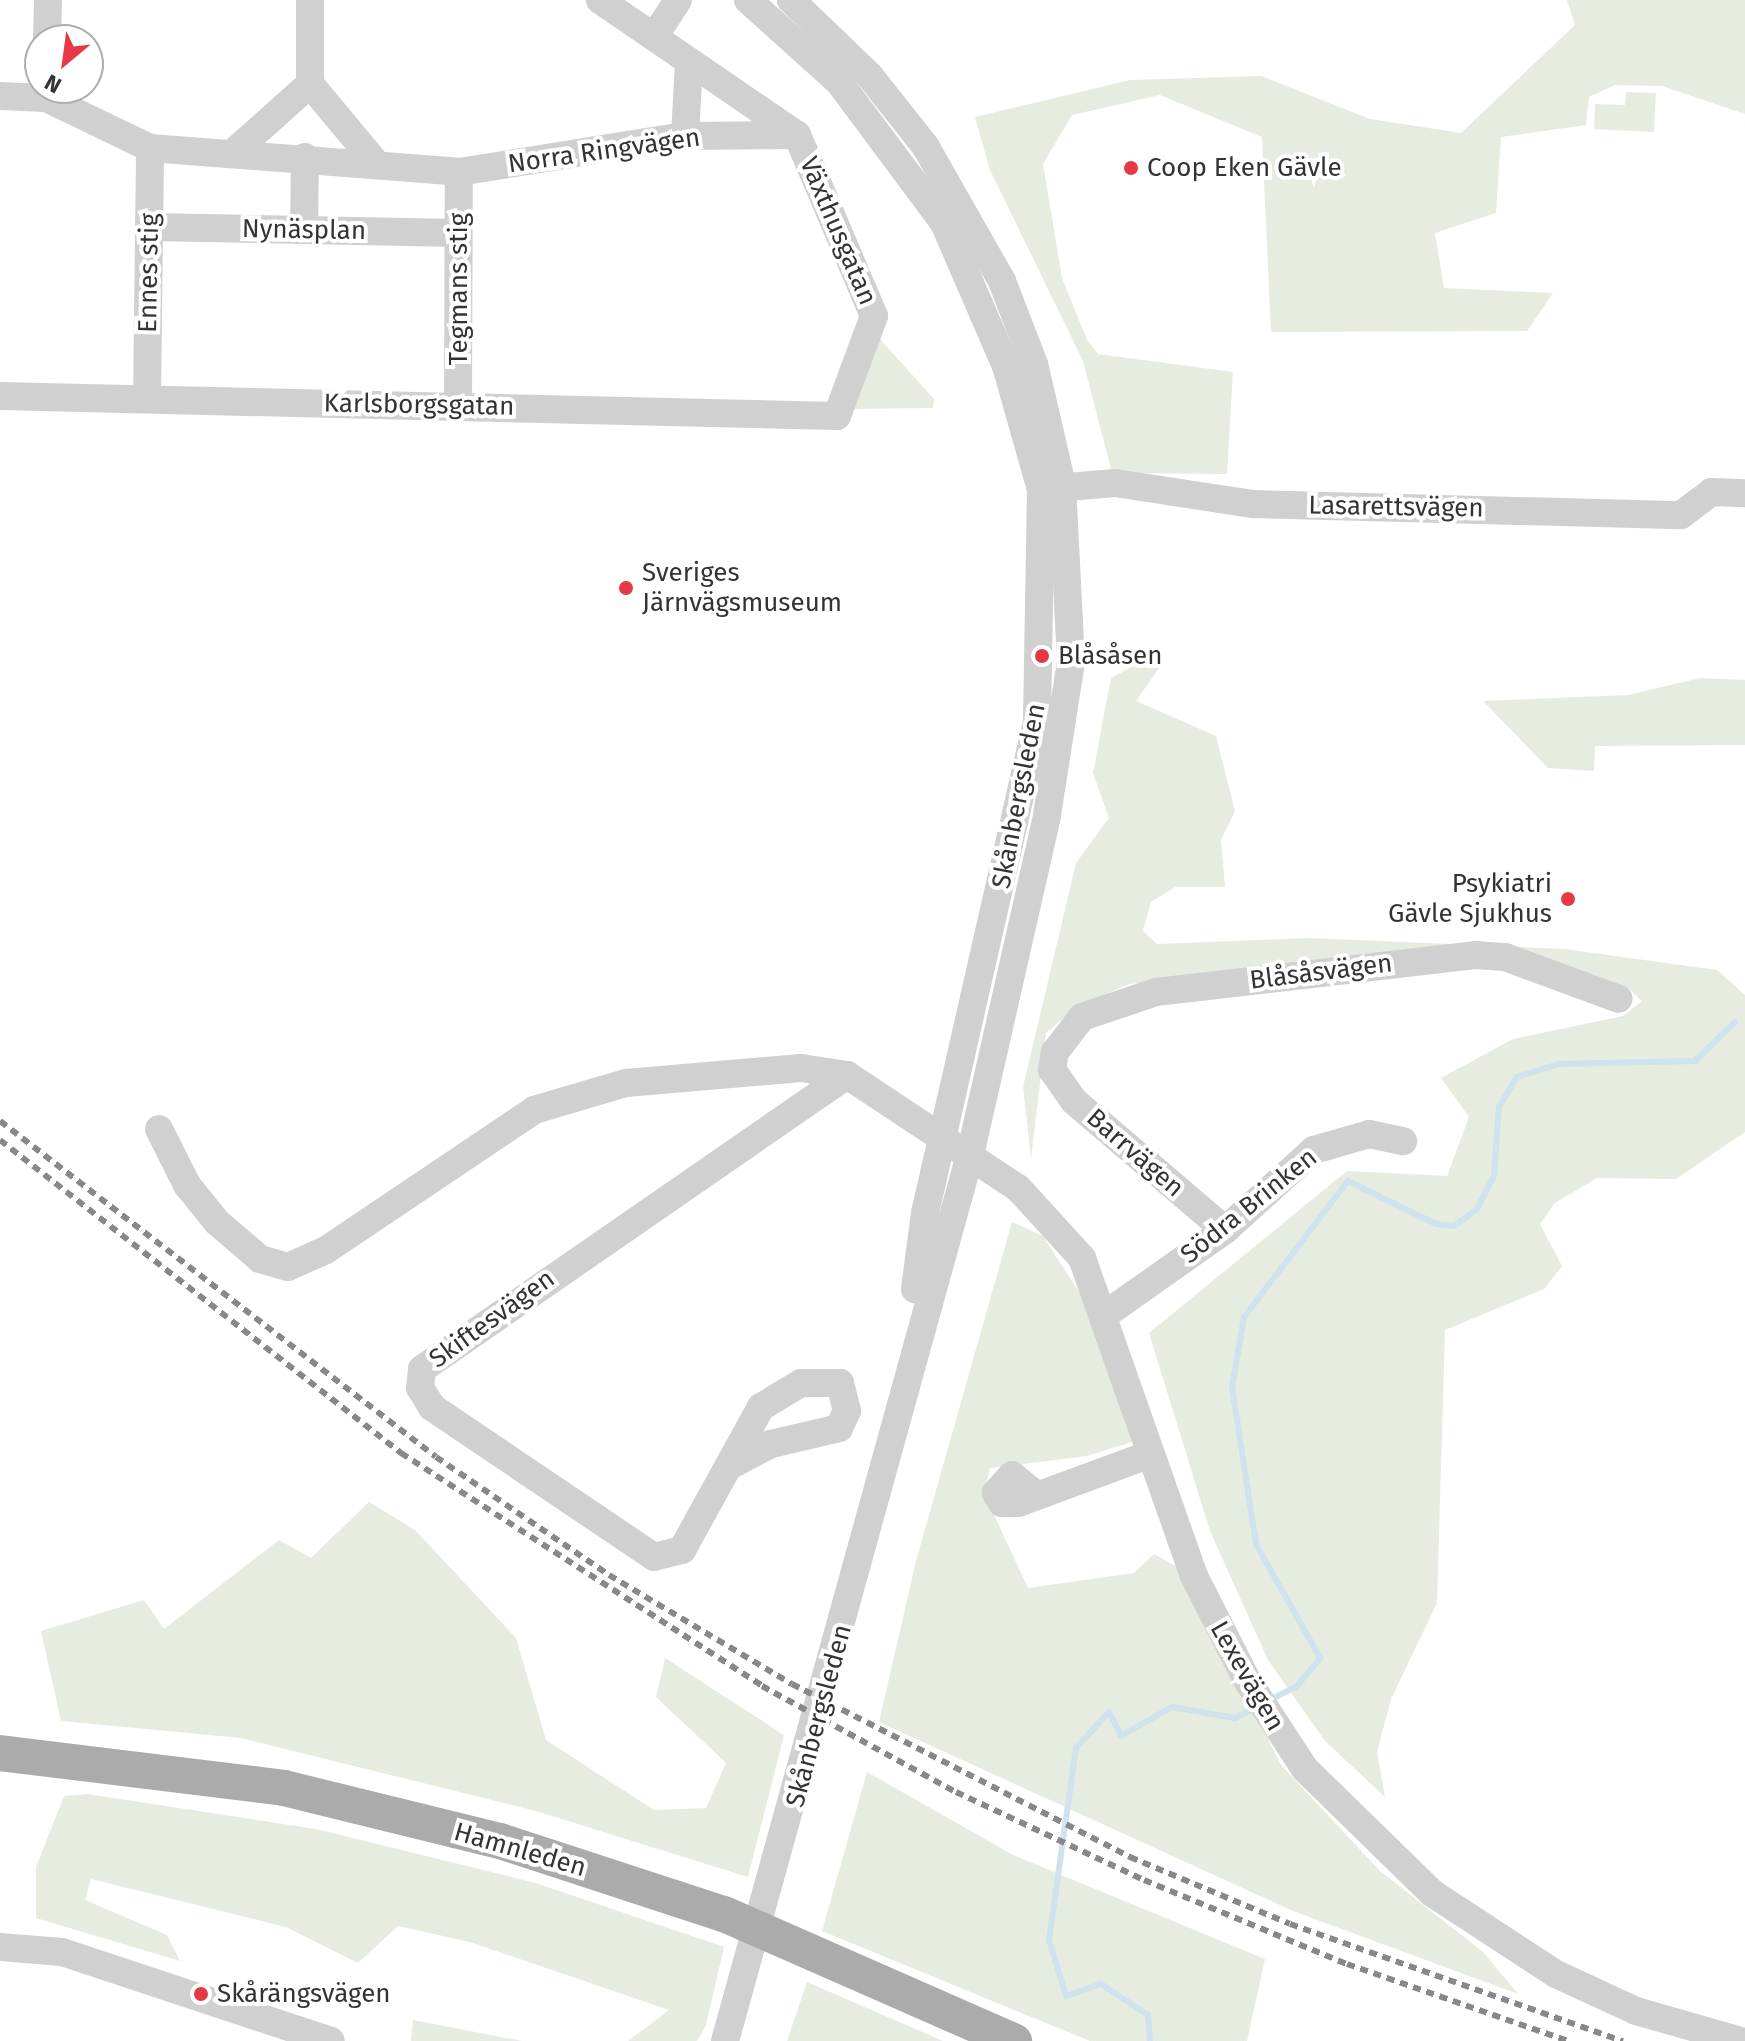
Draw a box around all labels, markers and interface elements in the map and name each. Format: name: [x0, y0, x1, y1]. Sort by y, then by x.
north arrow: [24, 24, 104, 104]
text: N: [40, 68, 66, 99]
street label: Norra Ringvägen: [506, 122, 702, 180]
street label: Växthusgatan: [793, 152, 883, 310]
place label: Coop Eken Gävle: [1147, 152, 1342, 184]
marker: Coop Eken Gävle: [1122, 159, 1140, 177]
street label: Ennes stig: [132, 213, 166, 333]
street label: Nynäsplan: [242, 213, 366, 247]
street label: Tegmans stig: [443, 213, 475, 365]
street label: Karlsborgsgatan: [323, 388, 515, 422]
street label: Lasarettsvägen: [1308, 490, 1484, 524]
place label: Sveriges Järnvägsmuseum: [642, 557, 842, 618]
marker: Sveriges Järnvägsmuseum: [617, 579, 635, 597]
place label: Blåsåsen: [1058, 640, 1162, 672]
marker: Blåsåsen: [1033, 647, 1051, 665]
street label: Skånbergsleden: [986, 701, 1052, 891]
place label: Psykiatri Gävle Sjukhus: [1388, 868, 1552, 930]
marker: Psykiatri Gävle Sjukhus: [1559, 890, 1577, 908]
street label: Blåsåsvägen: [1248, 948, 1394, 996]
street label: Barrvägen: [1080, 1102, 1190, 1204]
street label: Södra Brinken: [1175, 1142, 1323, 1270]
street label: Skiftesvägen: [423, 1263, 561, 1375]
street label: Lexevägen: [1203, 1616, 1291, 1736]
street label: Skånbergsleden: [780, 1621, 858, 1811]
street label: Hamnleden: [450, 1816, 590, 1884]
place label: Skårängsvägen: [217, 1978, 391, 2010]
marker: Skårängsvägen: [192, 1985, 210, 2003]

